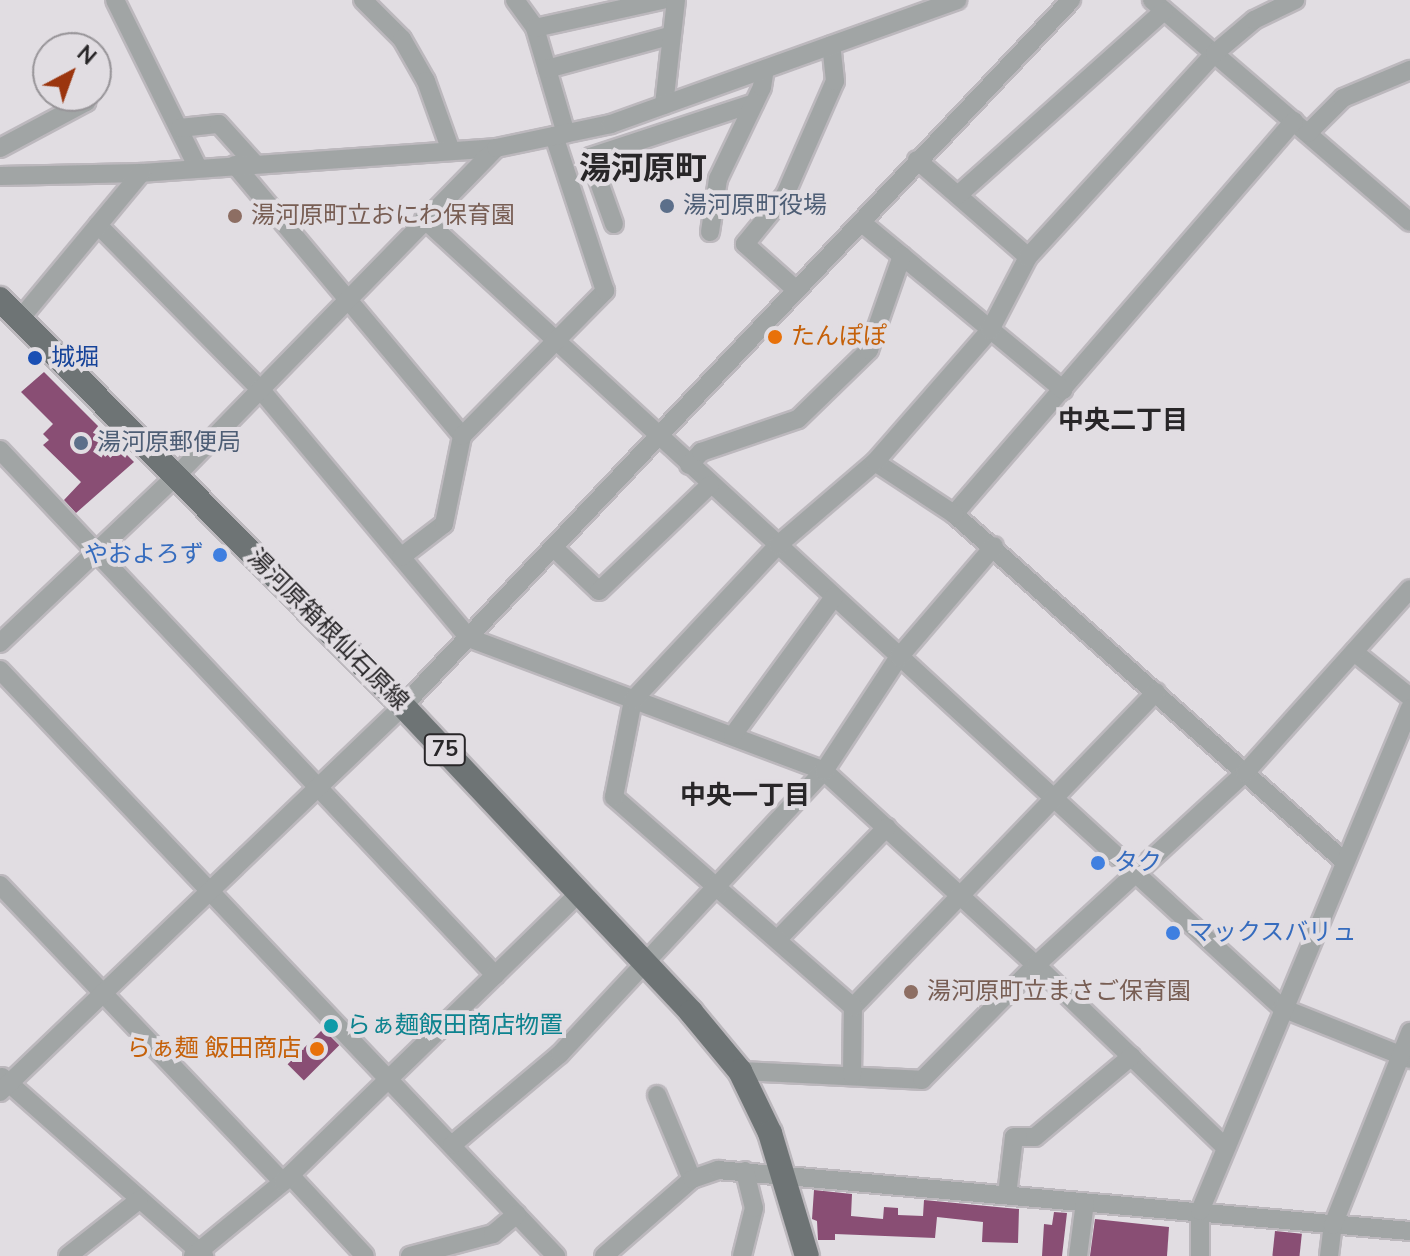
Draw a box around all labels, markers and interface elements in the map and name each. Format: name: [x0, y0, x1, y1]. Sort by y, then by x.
north arrow: [32, 32, 112, 112]
text: N: [70, 39, 102, 72]
district label: 湯河原町: [579, 150, 707, 188]
place label: 湯河原町役場: [683, 192, 827, 220]
marker: 湯河原町役場: [658, 197, 676, 215]
place label: 湯河原町立おにわ保育園: [251, 202, 515, 230]
marker: 湯河原町立おにわ保育園: [226, 207, 244, 225]
place label: たんぽぽ: [791, 323, 887, 351]
marker: たんぽぽ: [766, 328, 784, 346]
place label: 城堀: [51, 344, 99, 372]
marker: 城堀: [26, 349, 44, 367]
district label: 中央二丁目: [1058, 405, 1188, 437]
place label: 湯河原郵便局: [97, 429, 241, 457]
marker: 湯河原郵便局: [72, 434, 90, 452]
place label: やおよろず: [84, 541, 204, 569]
street label: 湯河原箱根仙石原線: [241, 543, 415, 717]
marker: やおよろず: [211, 546, 229, 564]
road number: 75: [423, 732, 467, 768]
district label: 中央一丁目: [680, 780, 810, 812]
place label: タク: [1114, 849, 1162, 877]
marker: タク: [1089, 854, 1107, 872]
place label: マックスバリュ: [1189, 919, 1357, 947]
marker: マックスバリュ: [1164, 924, 1182, 942]
place label: 湯河原町立まさご保育園: [927, 978, 1191, 1006]
marker: 湯河原町立まさご保育園: [902, 983, 920, 1001]
place label: らぁ麺飯田商店物置: [347, 1012, 563, 1040]
marker: らぁ麺飯田商店物置: [322, 1017, 340, 1035]
place label: らぁ麺 飯田商店: [127, 1035, 301, 1063]
marker: らぁ麺 飯田商店: [308, 1040, 326, 1058]

